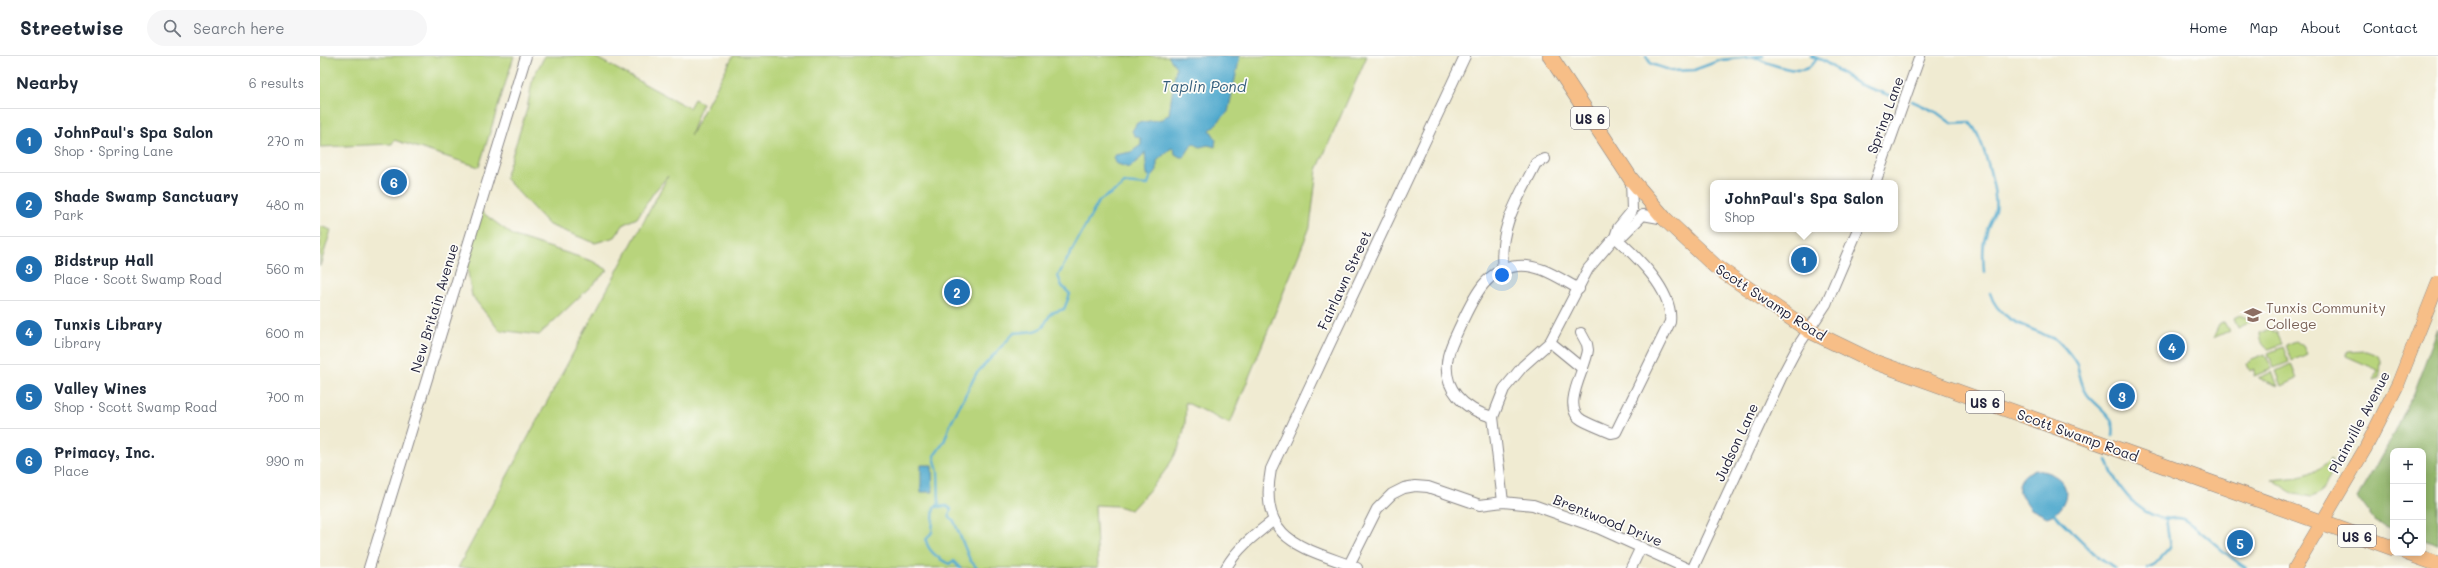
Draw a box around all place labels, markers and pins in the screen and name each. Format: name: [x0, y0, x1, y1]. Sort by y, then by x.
pin: 6: [381, 167, 407, 197]
pin: 1: [1791, 245, 1817, 275]
pin: 2: [944, 277, 970, 307]
place label: Tunxis Community College: [2266, 298, 2386, 333]
school or university icon: Tunxis Community College: [2243, 305, 2263, 325]
pin: 4: [2159, 332, 2185, 362]
pin: 3: [2109, 381, 2135, 411]
pin: 5: [2227, 528, 2253, 558]

